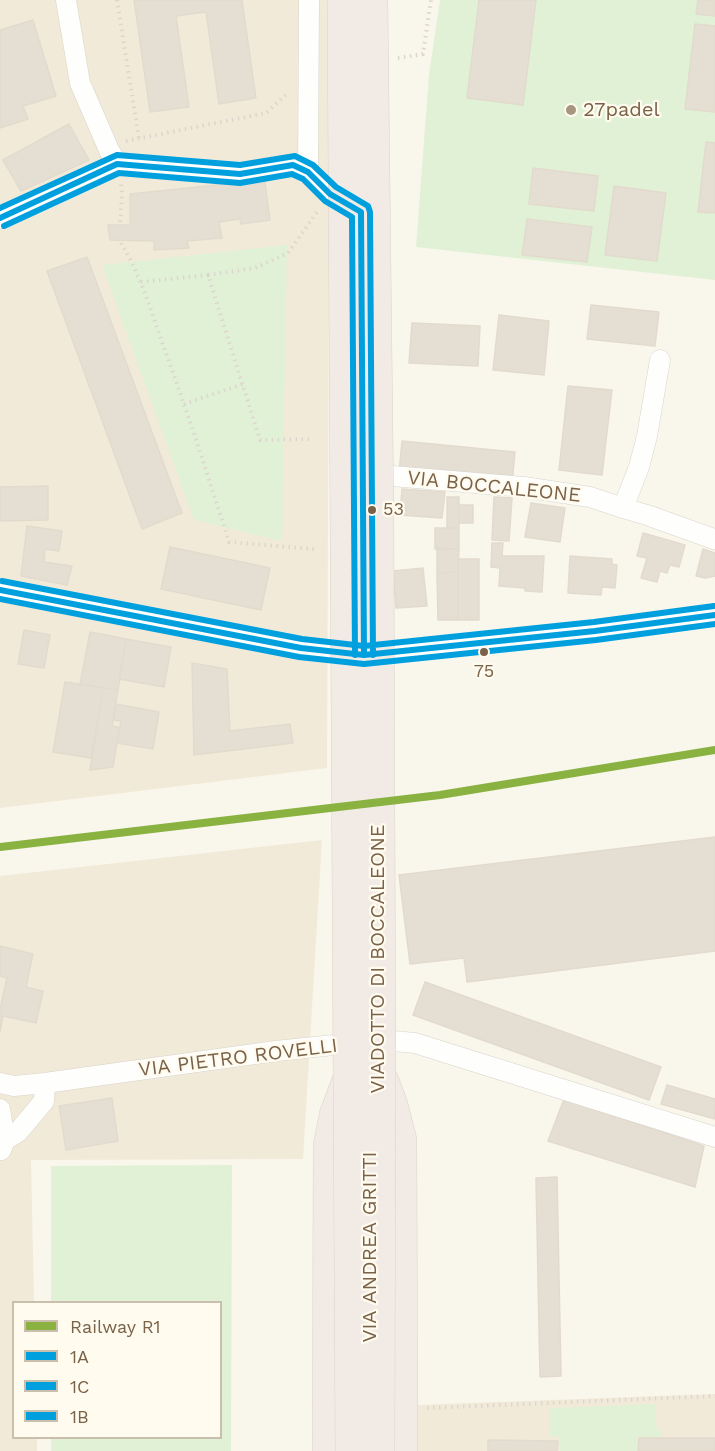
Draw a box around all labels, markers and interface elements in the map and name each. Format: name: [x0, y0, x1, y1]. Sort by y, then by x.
place label: 27padel: [583, 98, 660, 122]
marker: 27padel: [564, 103, 578, 117]
street label: VIA BOCCALEONE: [406, 466, 582, 508]
place label: 53: [383, 499, 404, 521]
marker: 53: [366, 504, 378, 516]
marker: 75: [478, 646, 490, 658]
place label: 75: [474, 661, 494, 683]
street label: VIADOTTO DI BOCCALEONE: [366, 824, 390, 1094]
street label: VIA PIETRO ROVELLI: [137, 1034, 339, 1082]
street label: VIA ANDREA GRITTI: [358, 1151, 382, 1343]
legend: [12, 1301, 222, 1439]
text: Railway R1: [70, 1316, 161, 1337]
text: 1A: [70, 1346, 89, 1367]
text: 1C: [70, 1376, 89, 1397]
text: 1B: [70, 1406, 89, 1427]

